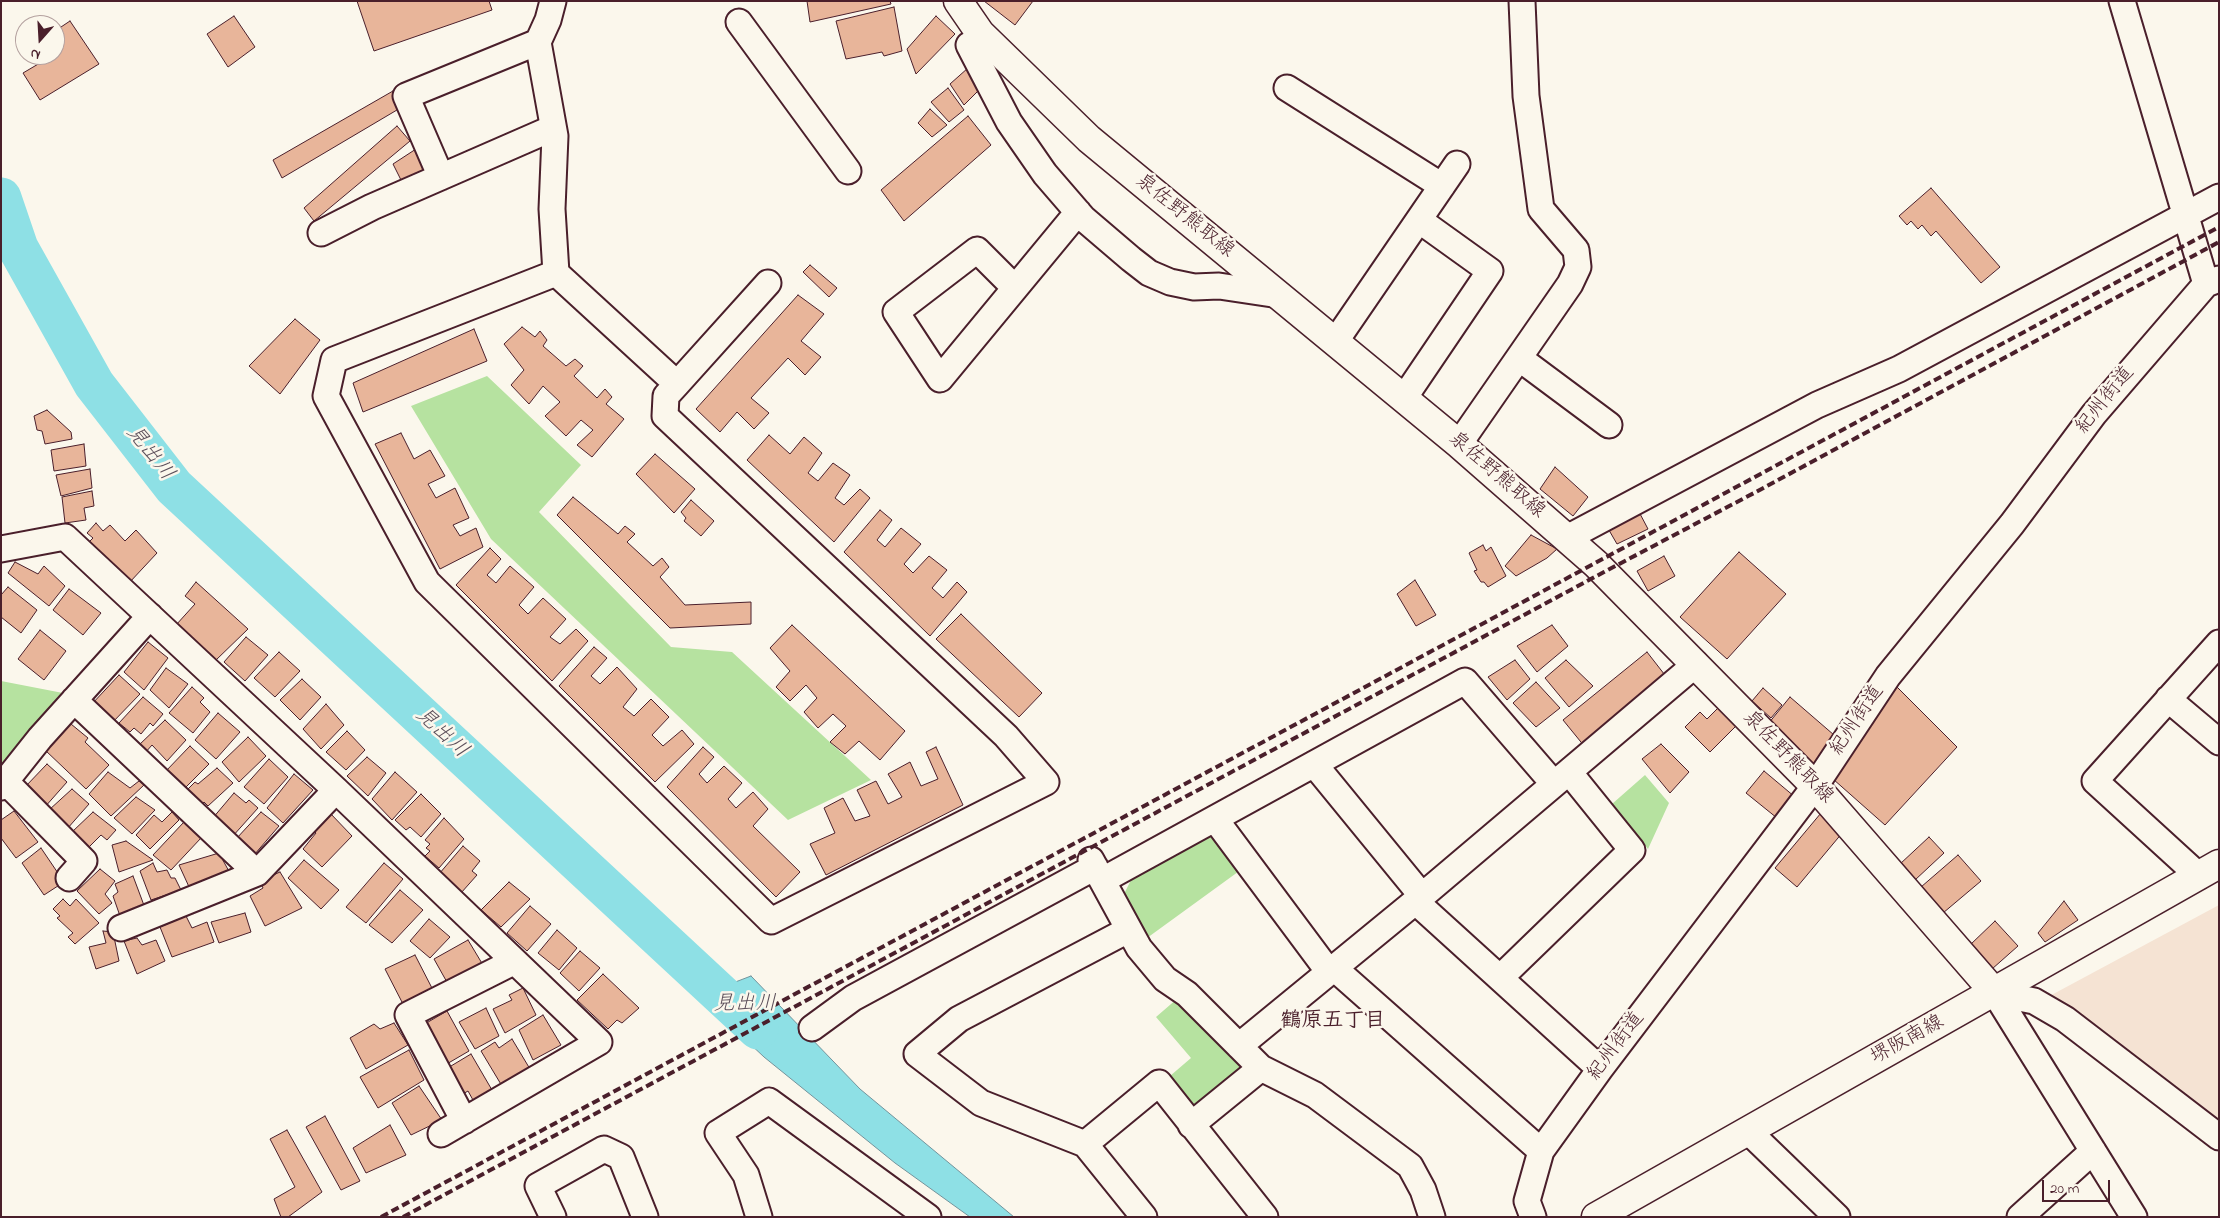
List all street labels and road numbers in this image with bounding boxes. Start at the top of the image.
street label: 泉佐野熊取線 [1130,170,1238,264]
street label: 紀州街道 [2072,362,2140,440]
street label: 泉佐野熊取線 [1443,428,1549,524]
street label: 紀州街道 [1826,681,1890,761]
street label: 泉佐野熊取線 [1737,707,1837,809]
street label: 紀州街道 [1583,1008,1651,1086]
street label: 堺阪南線 [1867,1011,1949,1071]

